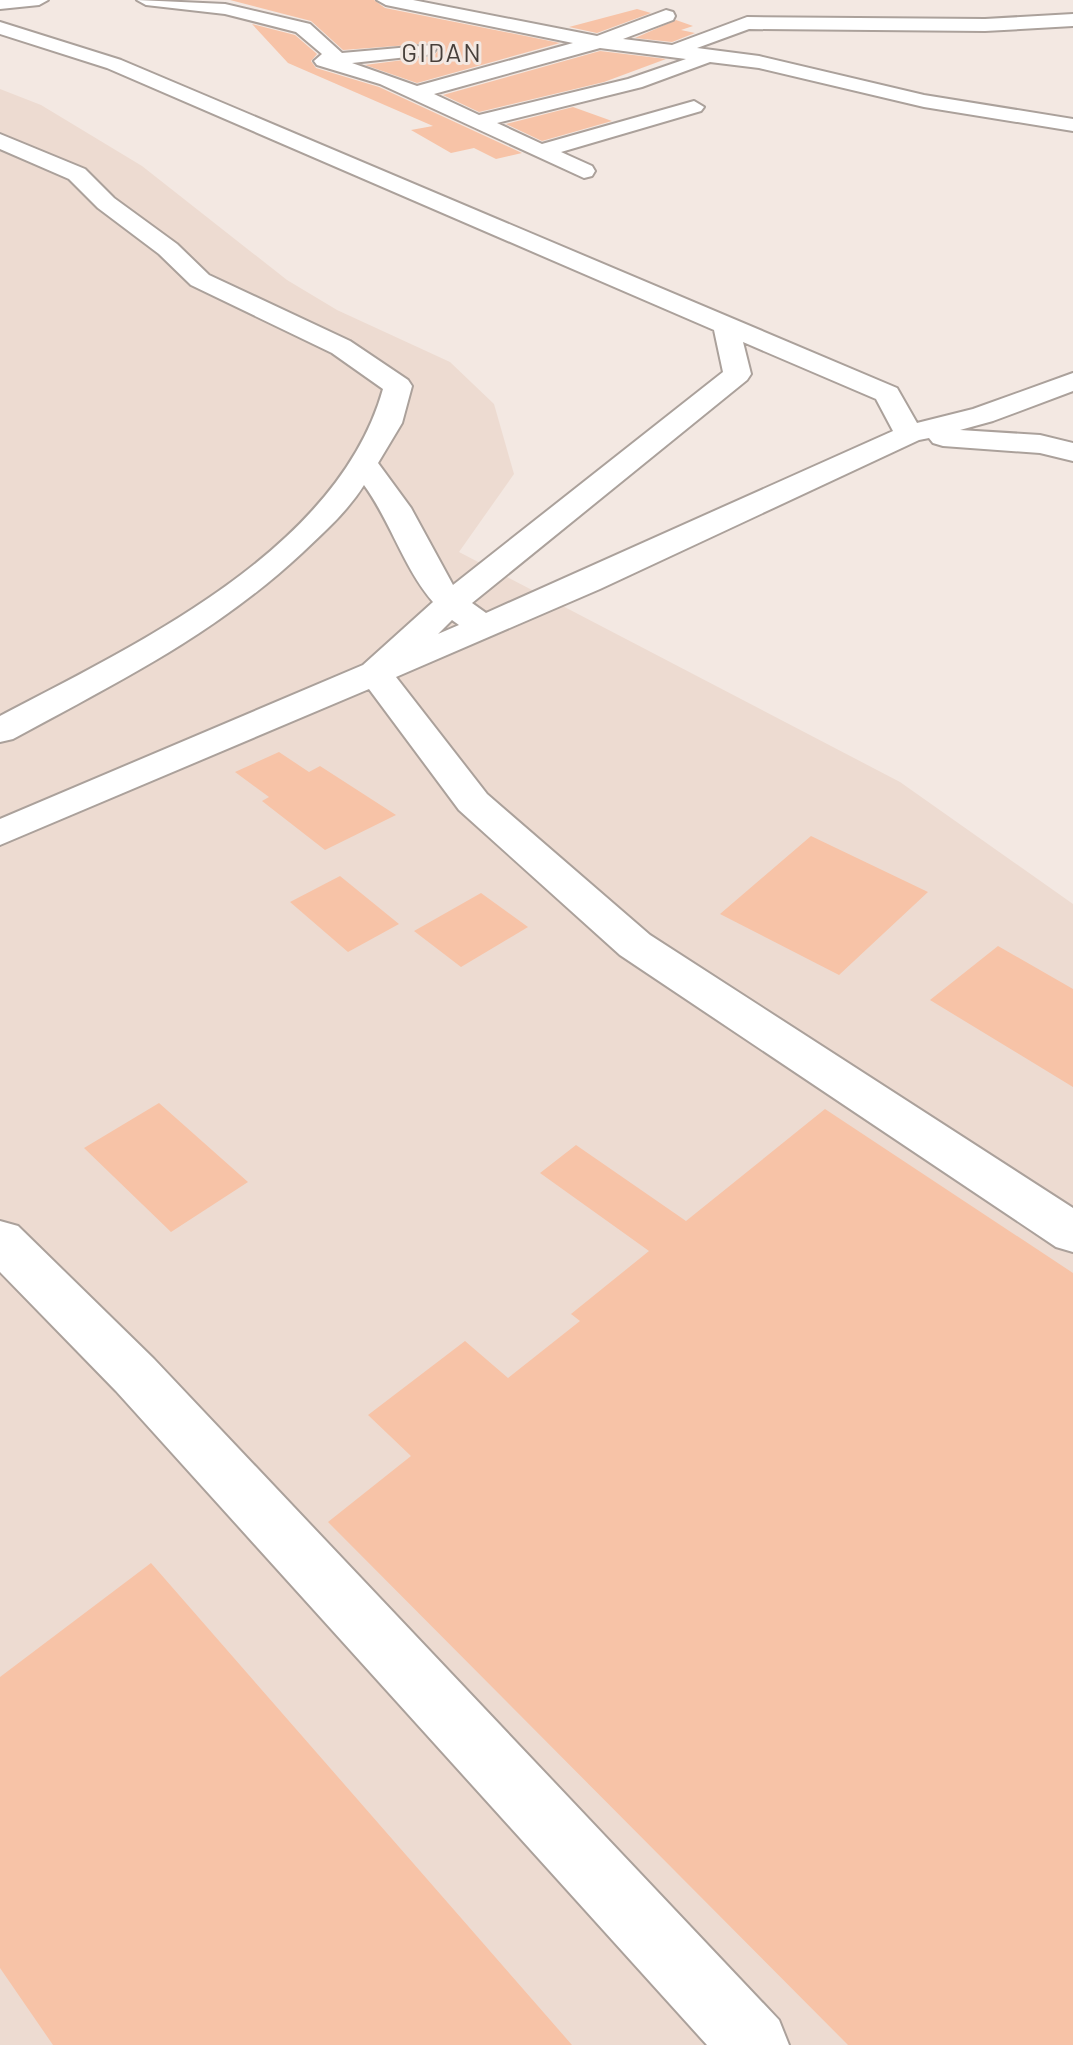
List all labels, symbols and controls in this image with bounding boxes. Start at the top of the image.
district label: GIDAN [401,36,483,67]

